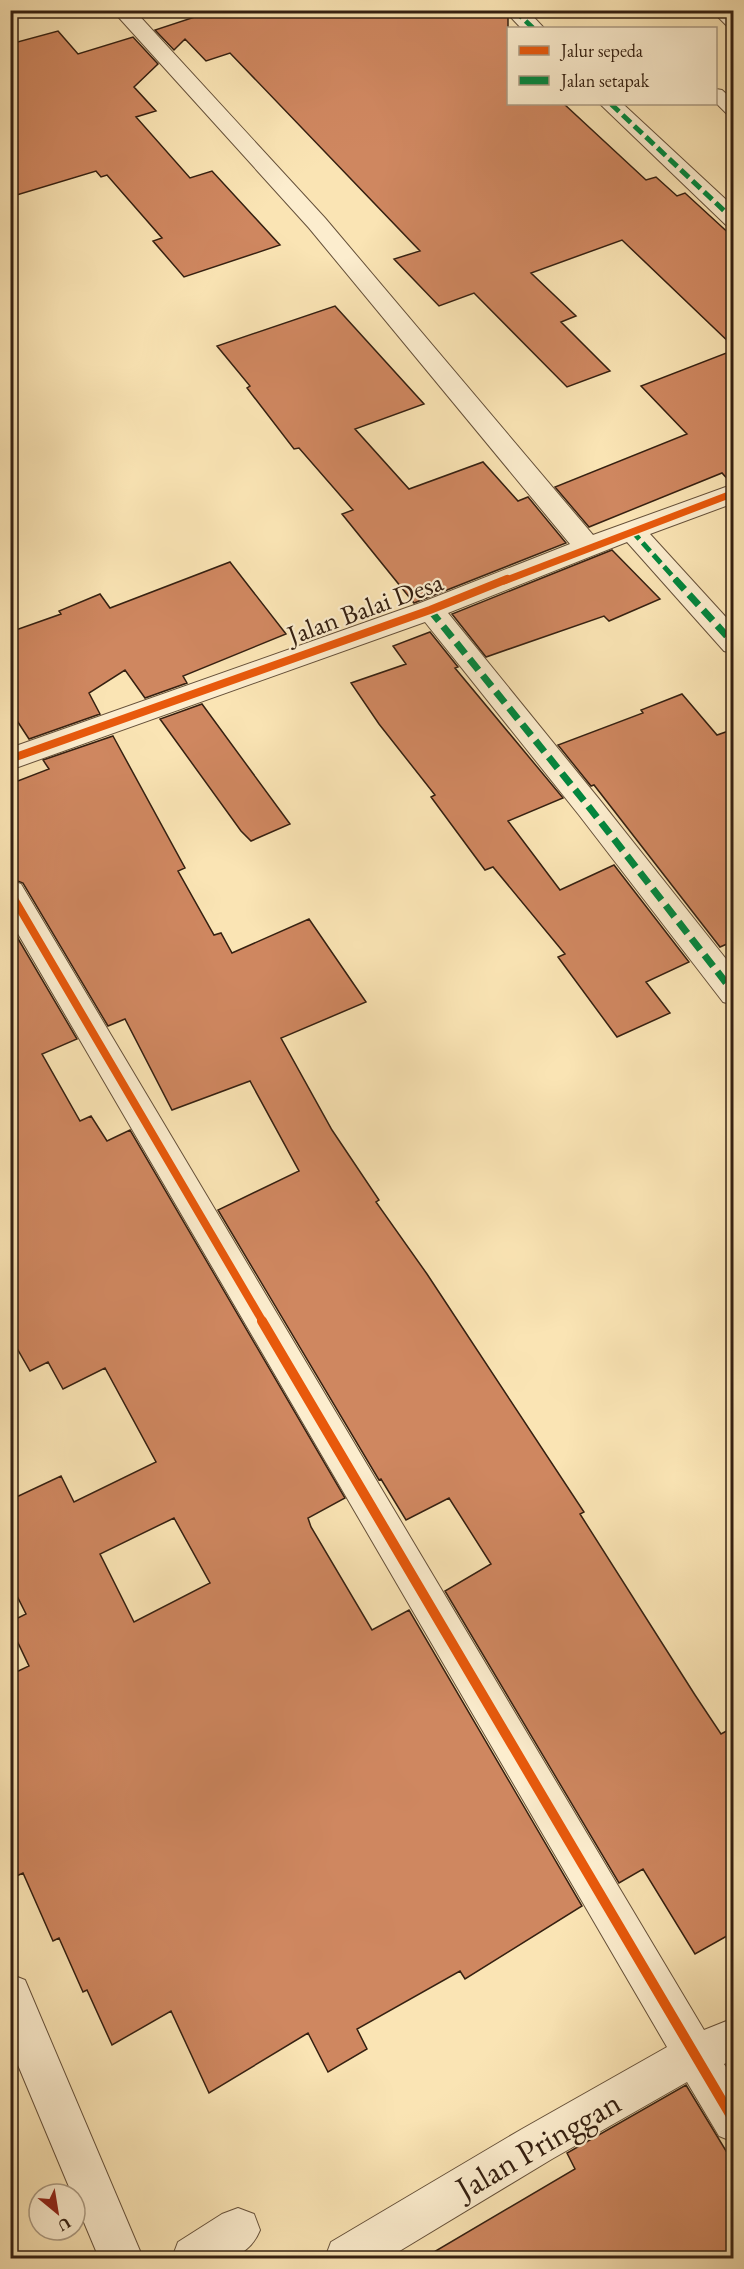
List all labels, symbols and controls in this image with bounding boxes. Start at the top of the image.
legend [507,27,717,105]
text: Jalur sepeda [559,39,644,62]
text: Jalan setapak [559,69,650,92]
street label: Jalan Balai Desa [280,564,448,653]
street label: Jalan Pringgan [445,2080,628,2211]
north arrow [27,2182,87,2242]
text: U [54,2212,75,2237]

